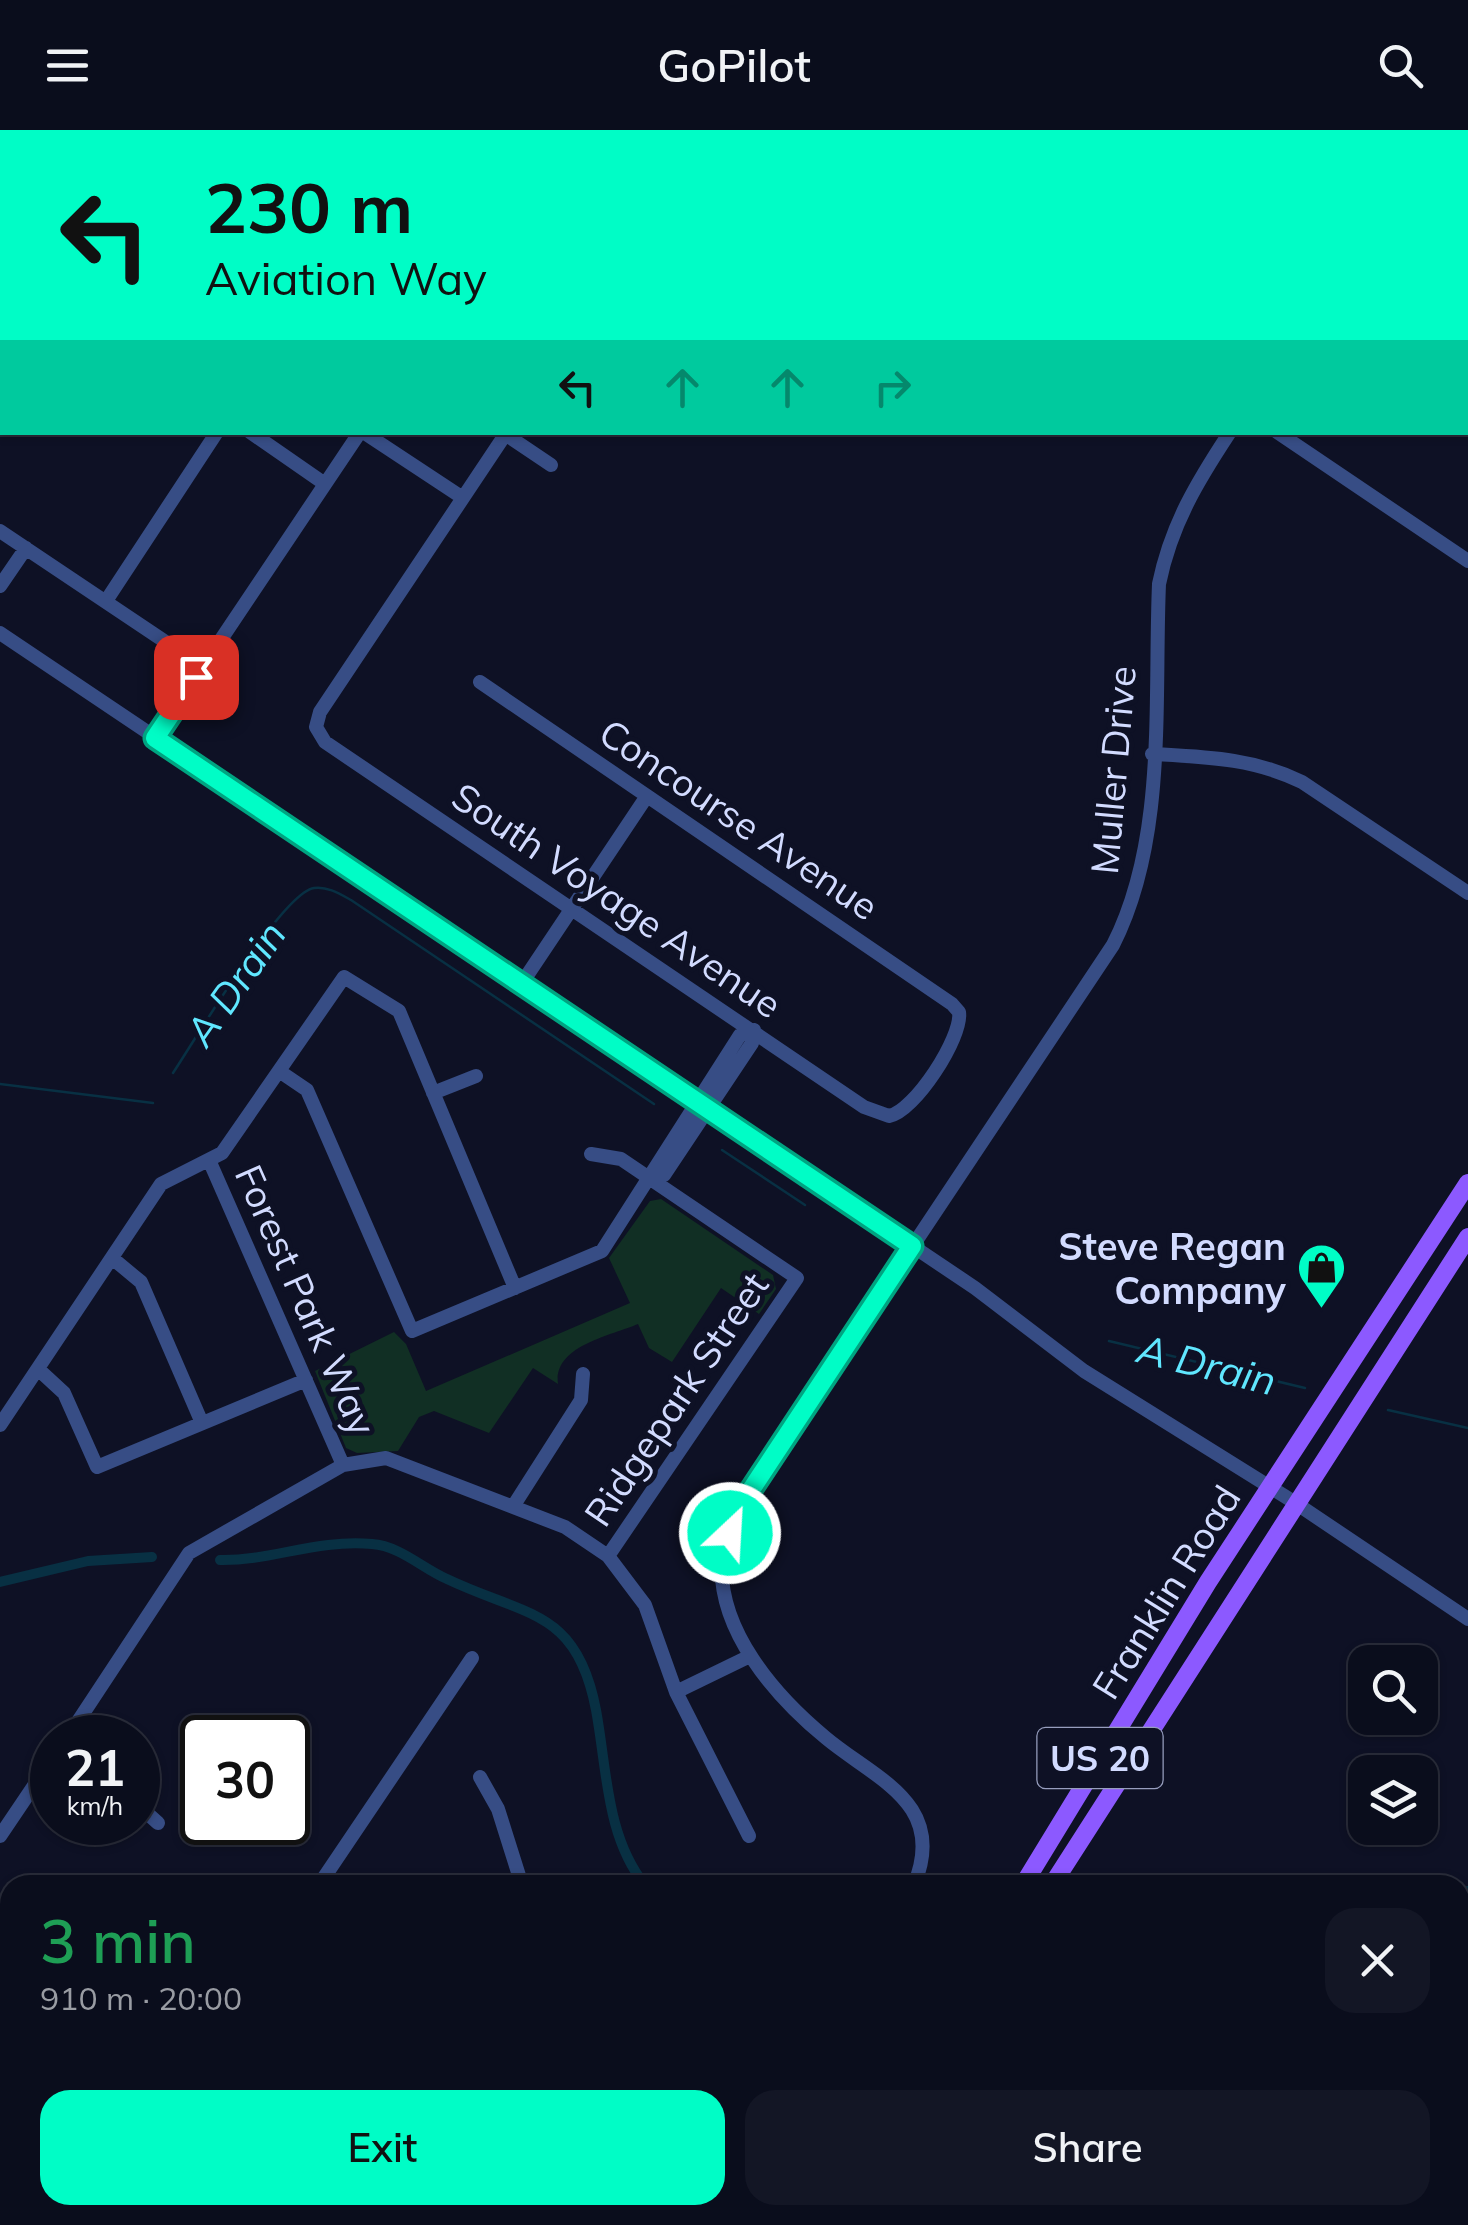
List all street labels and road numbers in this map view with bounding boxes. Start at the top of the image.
street label: Muller Drive [1080,664,1146,876]
street label: Concourse Avenue [590,708,888,930]
street label: South Voyage Avenue [443,772,791,1028]
street label: Forest Park Way [225,1157,387,1443]
street label: Ridgepark Street [573,1263,779,1535]
street label: Franklin Road [1081,1476,1251,1708]
road number: US 20 [1038,1728,1162,1788]

